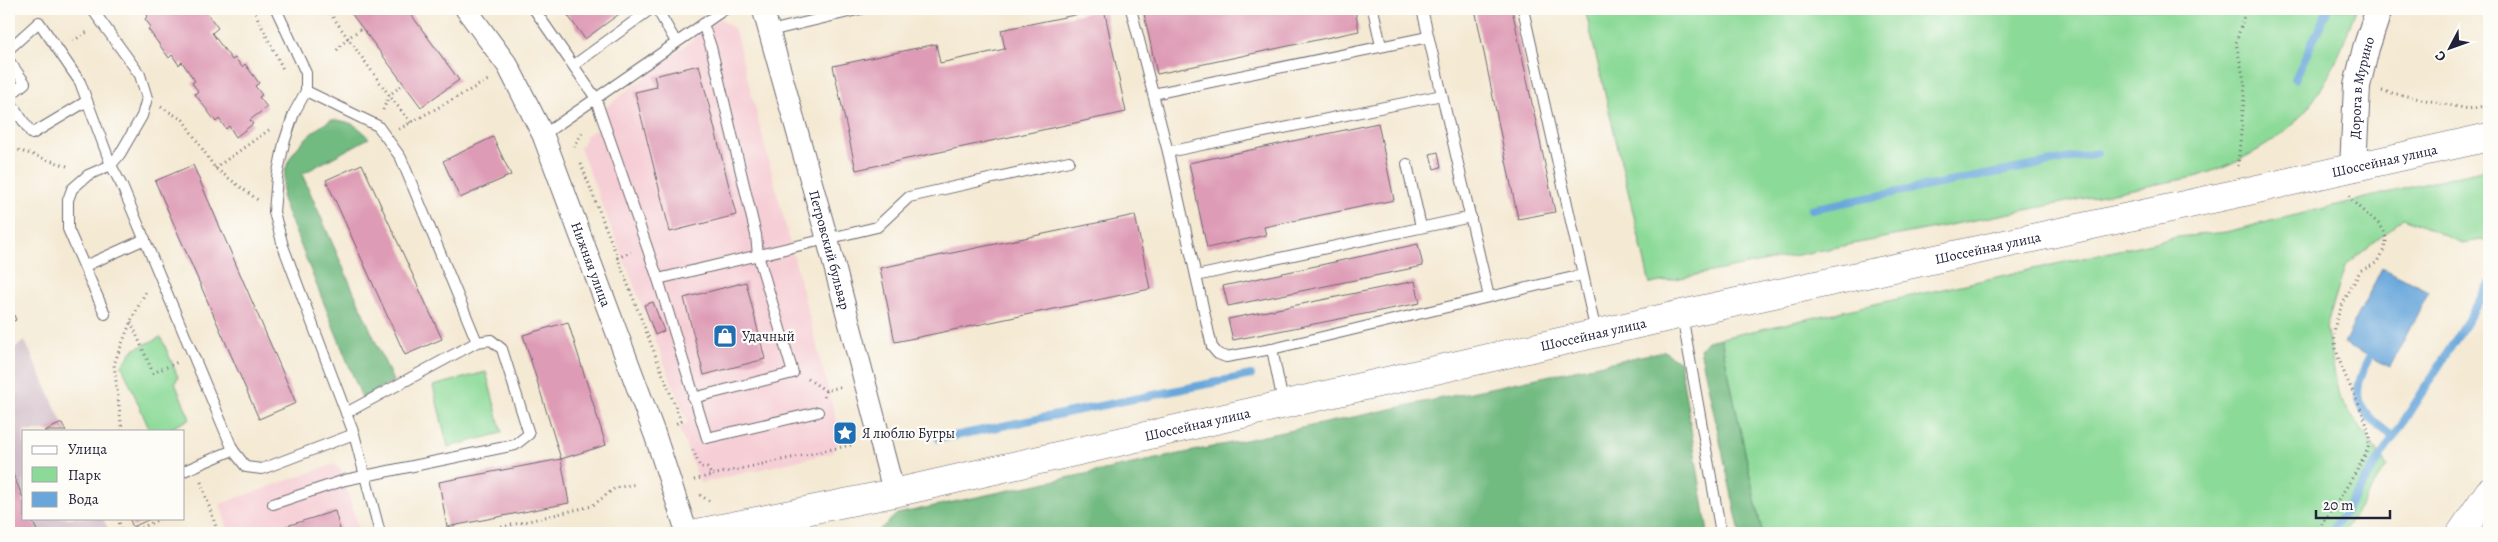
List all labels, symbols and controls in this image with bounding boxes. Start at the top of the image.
north arrow [2426,22,2476,72]
street label: Дорога в Мурино [2345,34,2379,139]
text: С [2430,46,2451,66]
street label: Шоссейная улица [2330,139,2440,182]
street label: Петровский бульвар [805,188,855,312]
street label: Нижняя улица [567,219,616,310]
street label: Шоссейная улица [1933,227,2043,268]
street label: Шоссейная улица [1538,313,1648,355]
shop icon: Удачный [712,323,738,349]
place label: Удачный [742,327,795,346]
street label: Шоссейная улица [1142,403,1253,445]
place icon: Я люблю Бугры [832,420,858,446]
place label: Я люблю Бугры [862,424,955,443]
legend [22,430,185,520]
text: Улица [68,439,107,459]
text: Парк [68,465,101,485]
scale bar [2316,487,2389,519]
text: Вода [68,489,99,509]
text: 20 m [2323,495,2354,515]

